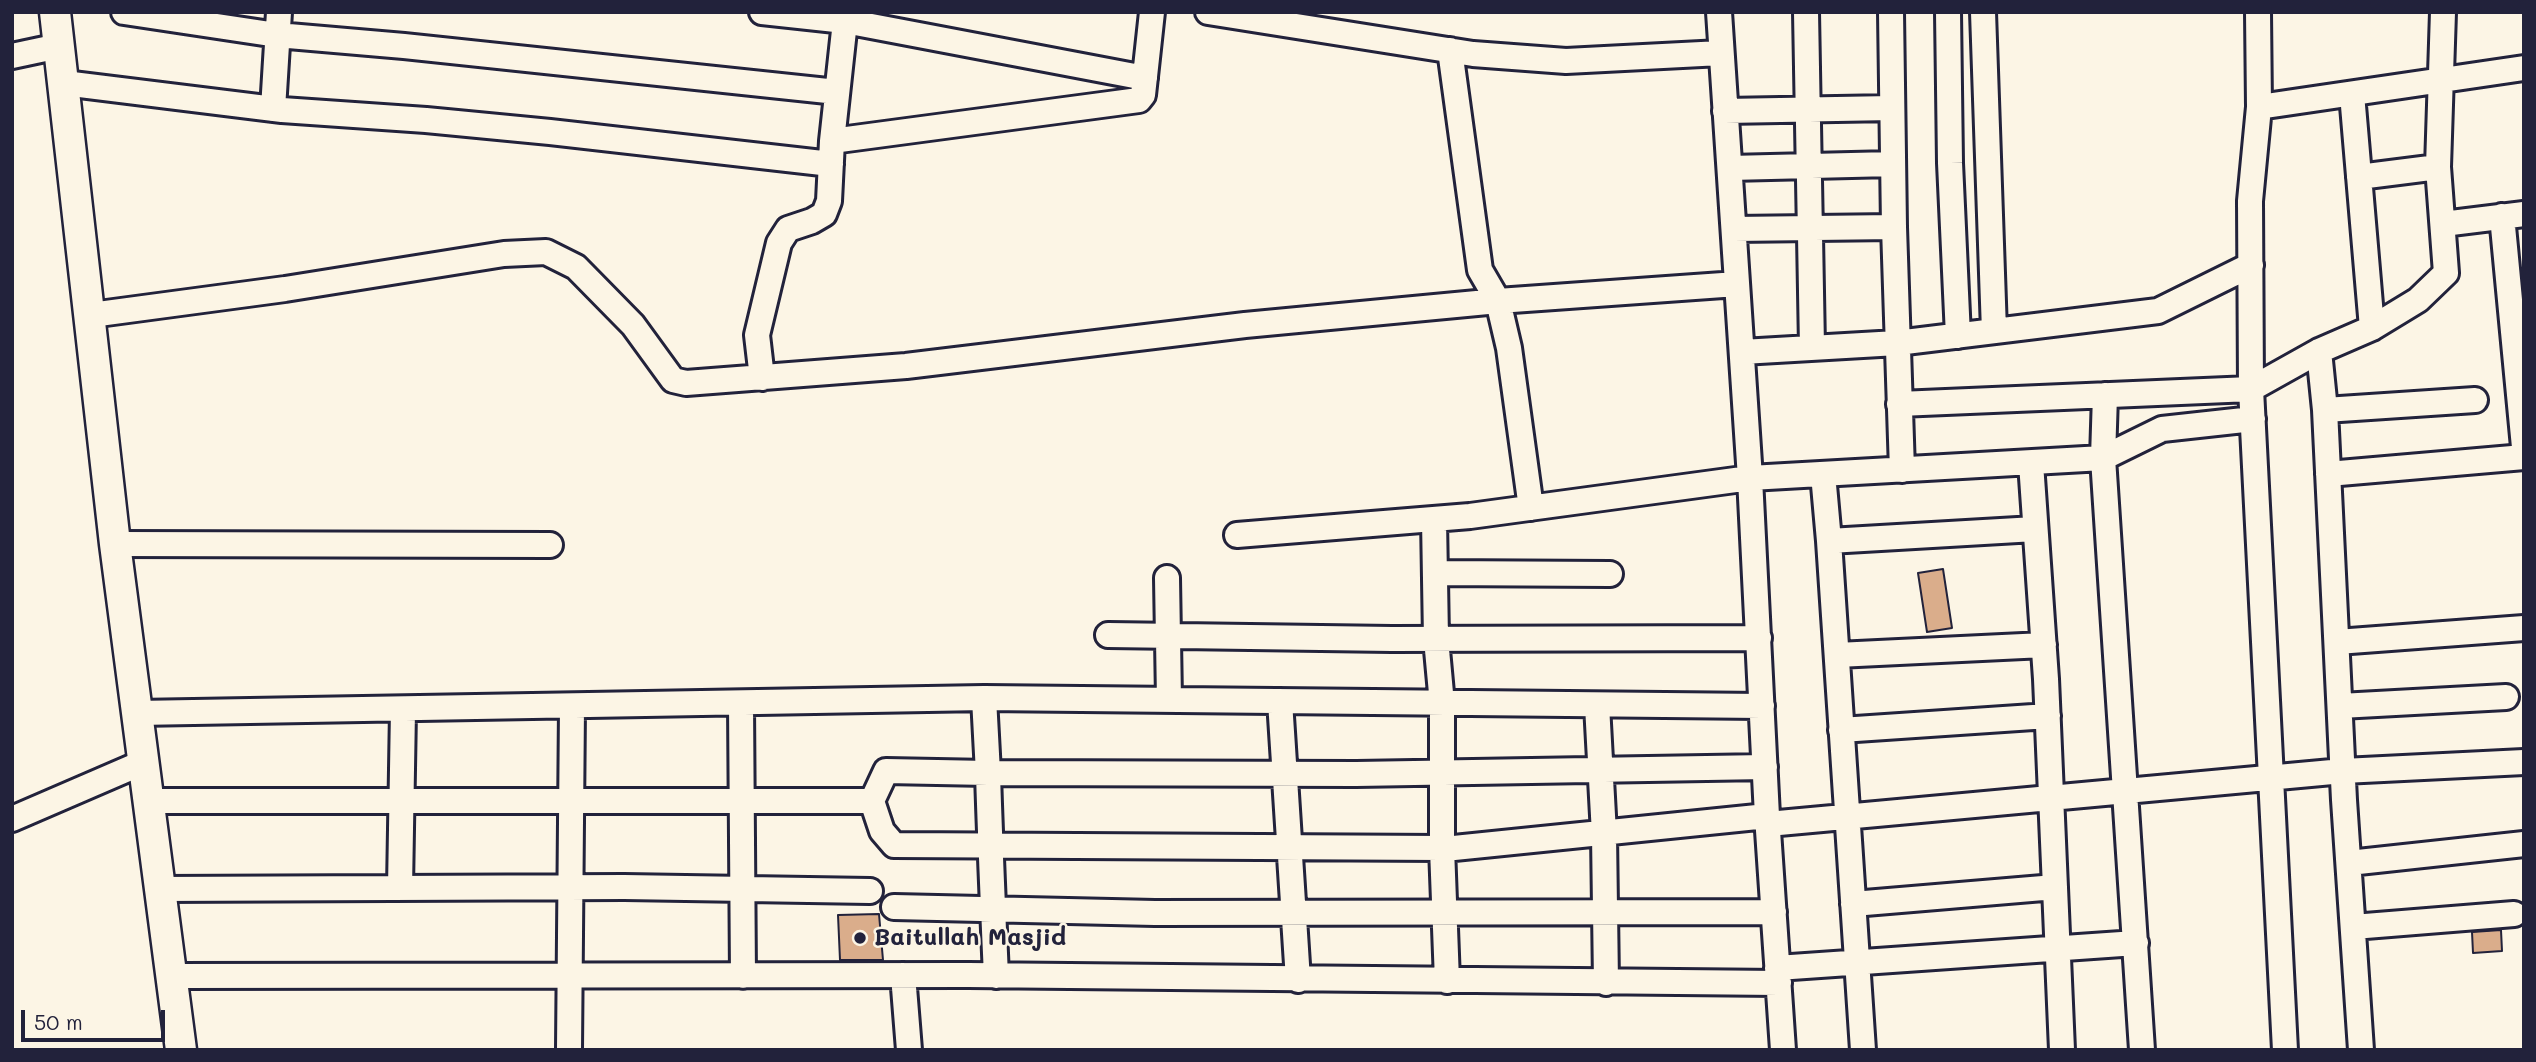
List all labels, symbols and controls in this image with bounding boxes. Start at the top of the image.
place label: Baitullah Masjid [874,924,1066,952]
marker: Baitullah Masjid [852,930,868,946]
scale bar [24,996,168,1040]
text: 50 m [34,1008,83,1035]

